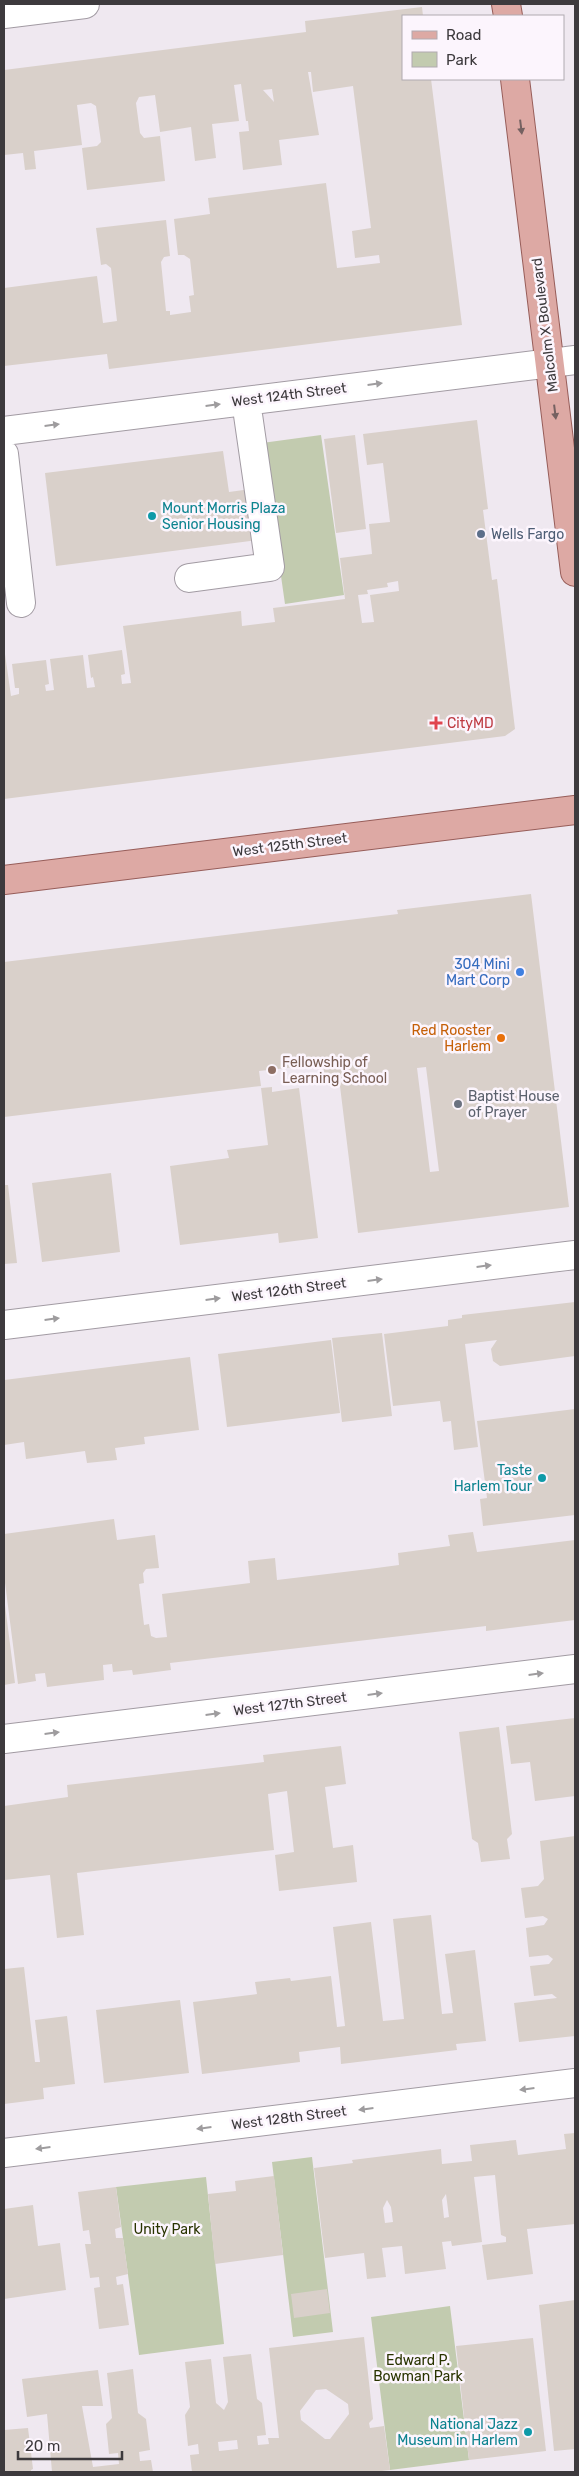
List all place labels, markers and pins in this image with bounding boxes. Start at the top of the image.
place label: Mount Morris Plaza Senior Housing [162,500,286,533]
marker: Mount Morris Plaza Senior Housing [146,510,158,522]
place label: Wells Fargo [491,526,564,543]
marker: Wells Fargo [475,528,487,540]
place label: CityMD [447,715,494,732]
marker: CityMD [429,716,443,730]
place label: 304 Mini Mart Corp [446,956,510,989]
marker: 304 Mini Mart Corp [514,966,526,978]
place label: Red Rooster Harlem [411,1022,492,1055]
marker: Red Rooster Harlem [495,1032,507,1044]
place label: Fellowship of Learning School [282,1054,387,1087]
marker: Fellowship of Learning School [266,1064,278,1076]
place label: Baptist House of Prayer [468,1088,560,1121]
marker: Baptist House of Prayer [452,1098,464,1110]
place label: Taste Harlem Tour [454,1462,533,1495]
marker: Taste Harlem Tour [536,1472,548,1484]
place label: National Jazz Museum in Harlem [397,2416,518,2449]
marker: National Jazz Museum in Harlem [522,2426,534,2438]

